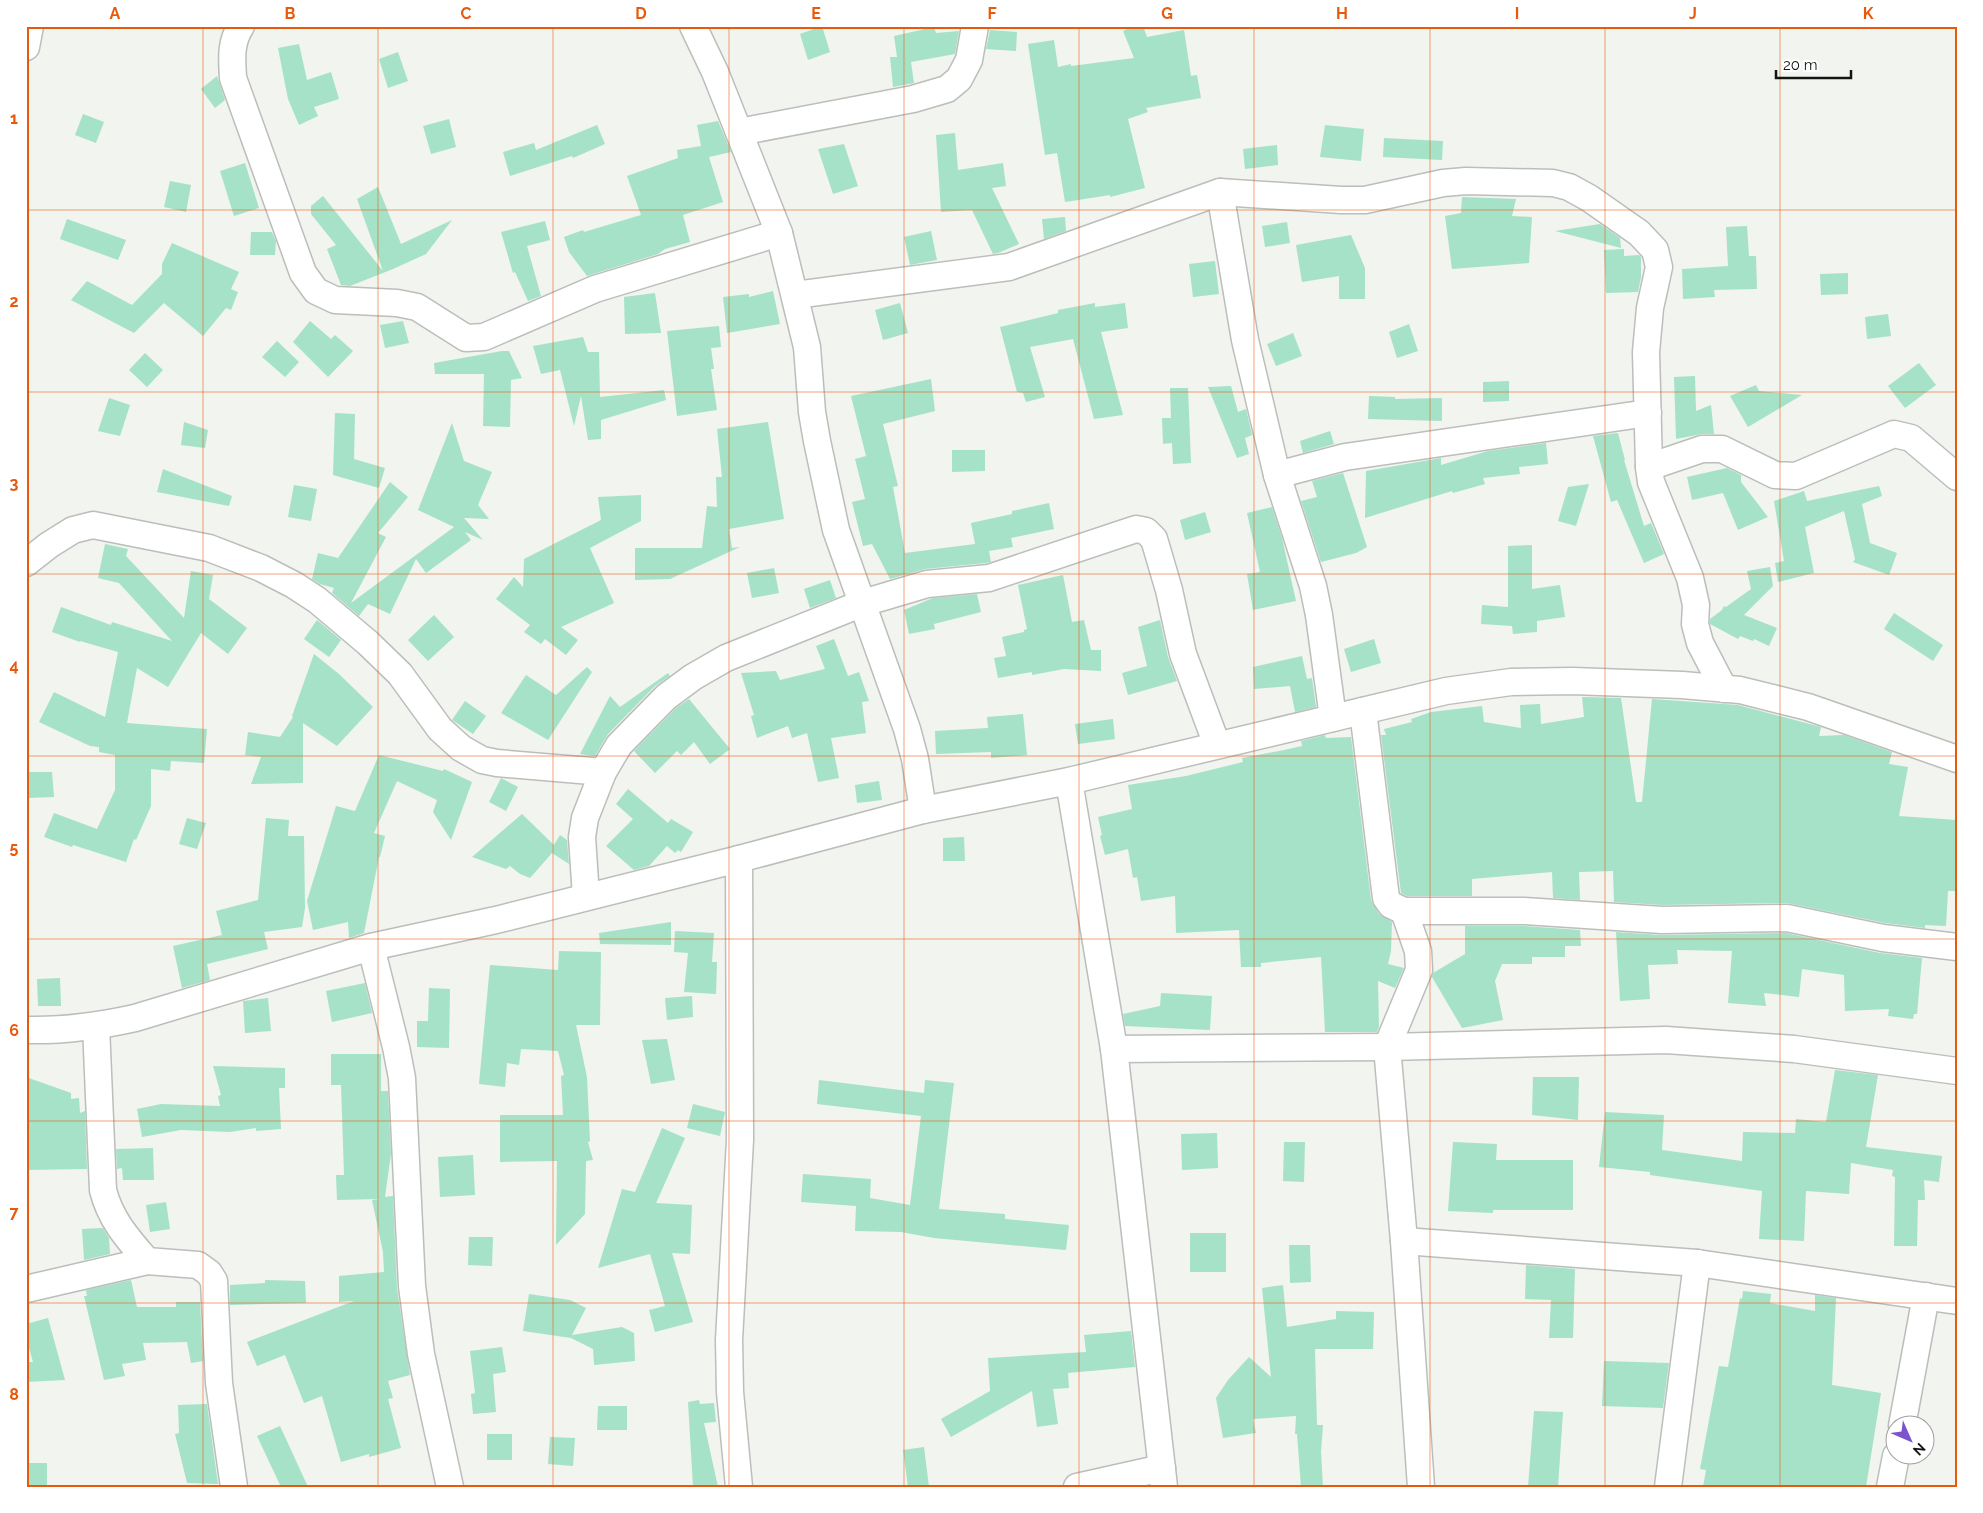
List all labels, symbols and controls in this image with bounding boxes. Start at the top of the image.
text: A [110,4,121,23]
text: B [285,4,296,23]
text: C [461,4,472,23]
text: D [635,4,647,23]
text: E [811,4,821,23]
text: F [987,4,997,23]
text: G [1161,4,1173,23]
text: H [1336,4,1348,23]
text: I [1515,4,1519,23]
text: J [1689,4,1697,23]
text: K [1863,4,1874,23]
scale bar [1776,48,1850,80]
text: 20 m [1783,56,1818,74]
text: 1 [10,109,18,128]
text: 2 [9,292,19,311]
text: 3 [10,474,19,493]
text: 4 [9,656,19,675]
text: 5 [10,838,19,857]
text: 6 [9,1021,19,1040]
text: 7 [10,1203,19,1222]
text: 8 [9,1385,19,1404]
north arrow [1886,1416,1936,1466]
text: N [1910,1440,1929,1459]

